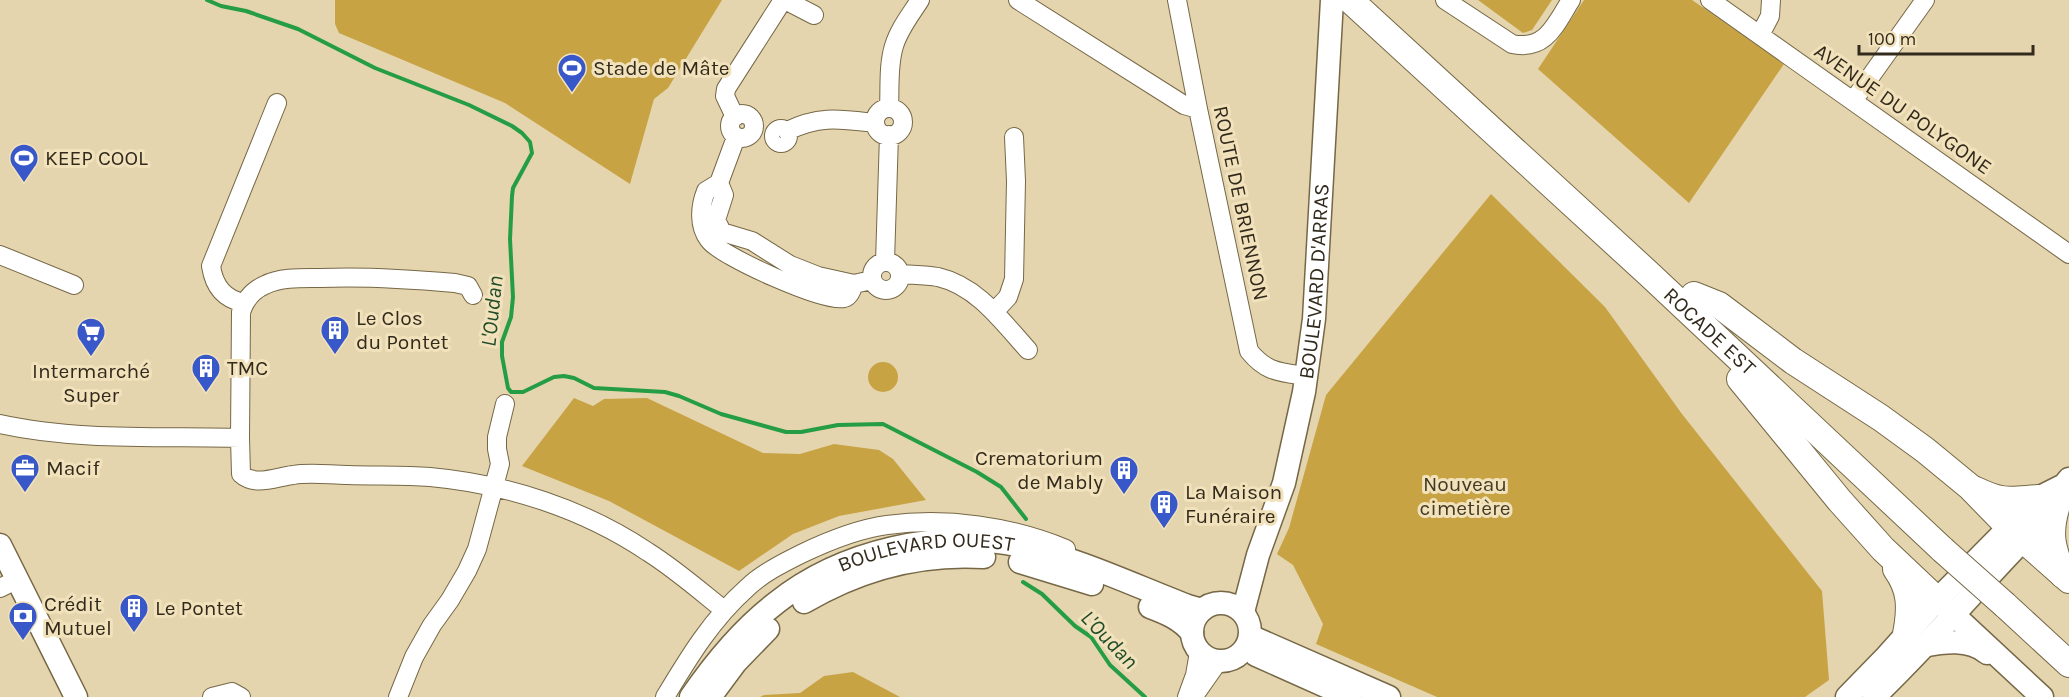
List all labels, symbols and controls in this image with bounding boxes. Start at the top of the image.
scale bar [1859,18,2033,56]
text: 100 m [1868,28,1916,50]
street label: AVENUE DU POLYGONE [1810,39,1996,179]
sports icon: Stade de Mâte [556,52,588,94]
place label: Stade de Mâte [593,56,730,80]
street label: ROUTE DE BRIENNON [1209,104,1273,302]
sports icon: KEEP COOL [8,142,40,184]
place label: KEEP COOL [45,146,148,170]
street label: BOULEVARD D'ARRAS [1294,183,1334,381]
water label: L'Oudan [475,274,509,348]
street label: ROCADE EST [1659,282,1761,380]
place label: Le Clos du Pontet [356,306,449,354]
building icon: Le Clos du Pontet [319,314,351,356]
supermarket icon: Intermarché Super [75,316,107,358]
building icon: TMC [190,352,222,394]
place label: TMC [227,356,268,380]
place label: Intermarché Super [32,359,150,407]
place label: Crematorium de Mably [975,446,1103,494]
office icon: Macif [9,452,41,494]
building icon: Crematorium de Mably [1108,454,1140,496]
place label: Macif [46,456,100,480]
park label: Nouveau cimetière [1420,472,1510,520]
place label: La Maison Funéraire [1185,480,1282,528]
building icon: La Maison Funéraire [1148,488,1180,530]
street label: BOULEVARD OUEST [834,528,1017,577]
place label: Crédit Mutuel [44,592,112,640]
building icon: Le Pontet [118,592,150,634]
place label: Le Pontet [155,596,243,620]
bank icon: Crédit Mutuel [7,600,39,642]
water label: L'Oudan [1075,605,1143,674]

